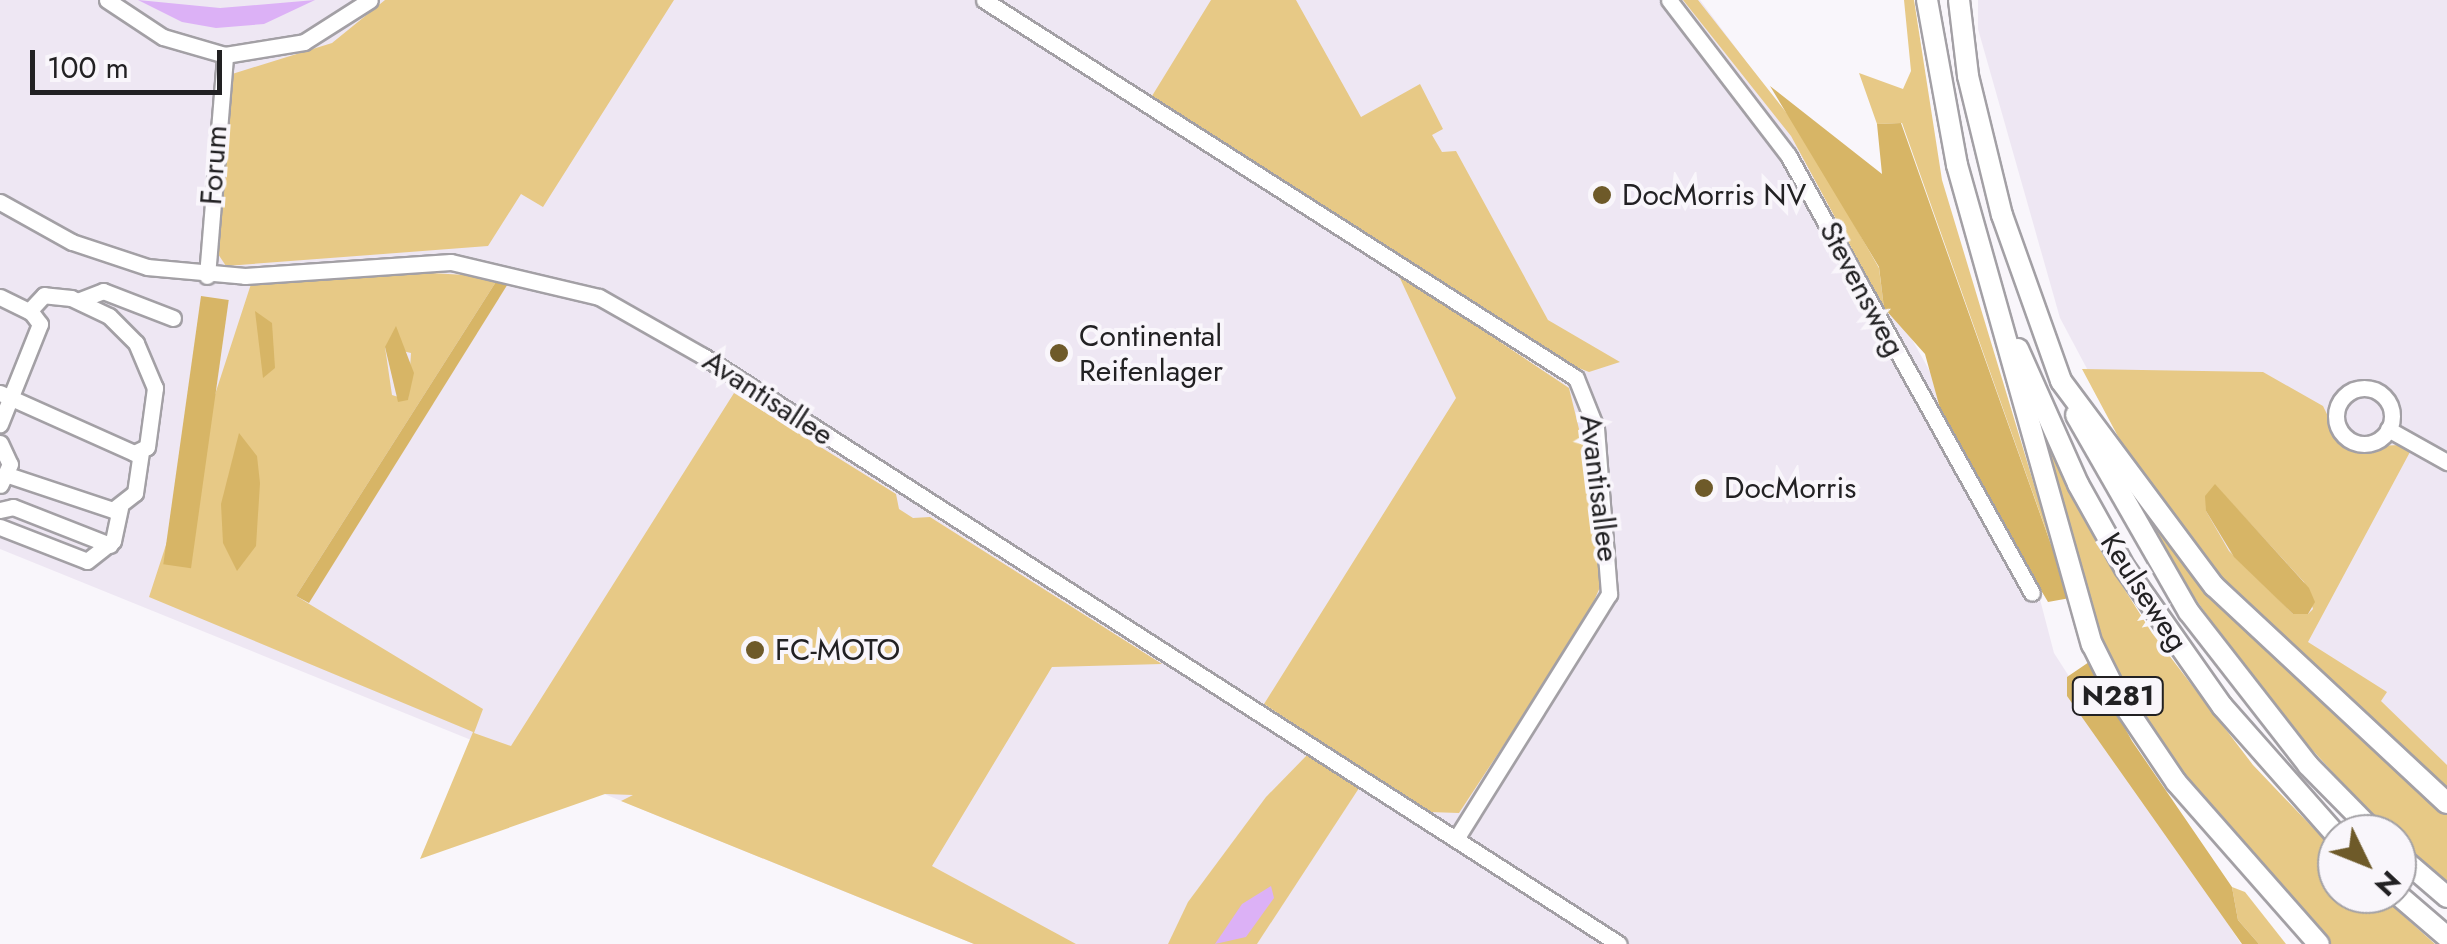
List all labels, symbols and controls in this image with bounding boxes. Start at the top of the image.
scale bar [35,30,228,92]
text: 100 m [47,46,129,89]
street label: Forum [193,124,235,206]
place label: DocMorris NV [1622,177,1806,213]
marker: DocMorris NV [1591,184,1613,206]
street label: Stevensweg [1812,216,1912,362]
place label: Continental Reifenlager [1079,318,1223,388]
marker: Continental Reifenlager [1048,342,1070,364]
street label: Avantisallee [696,343,840,453]
street label: Avantisallee [1572,412,1626,564]
place label: DocMorris [1724,470,1856,506]
marker: DocMorris [1693,477,1715,499]
street label: Keulseweg [2092,526,2196,658]
place label: FC-MOTO [775,632,900,668]
marker: FC-MOTO [744,639,766,661]
road number: N281 [2070,673,2166,719]
north arrow [2317,814,2417,914]
text: N [2365,861,2410,906]

